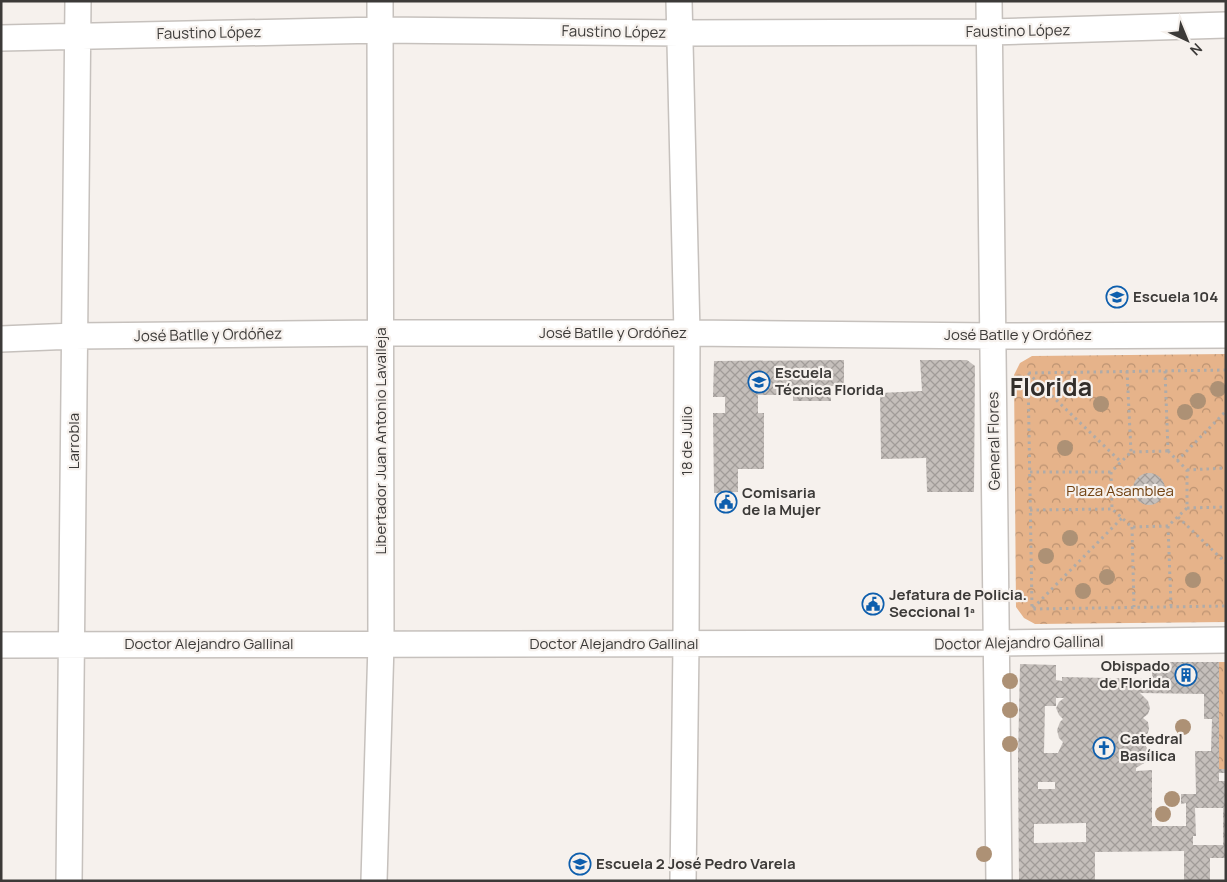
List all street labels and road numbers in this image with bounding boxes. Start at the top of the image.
street label: Faustino López [965,19,1071,42]
street label: Faustino López [561,20,667,43]
street label: Faustino López [156,21,262,44]
street label: José Batlle y Ordóñez [539,322,687,343]
street label: José Batlle y Ordóñez [134,323,282,346]
street label: José Batlle y Ordóñez [944,324,1092,345]
street label: Libertador Juan Antonio Lavalleja [370,327,391,555]
street label: General Flores [982,391,1005,490]
street label: 18 de Julio [676,406,697,476]
street label: Larrobla [63,413,84,469]
street label: Doctor Alejandro Gallinal [934,631,1104,654]
street label: Doctor Alejandro Gallinal [124,633,294,654]
street label: Doctor Alejandro Gallinal [529,633,699,654]

